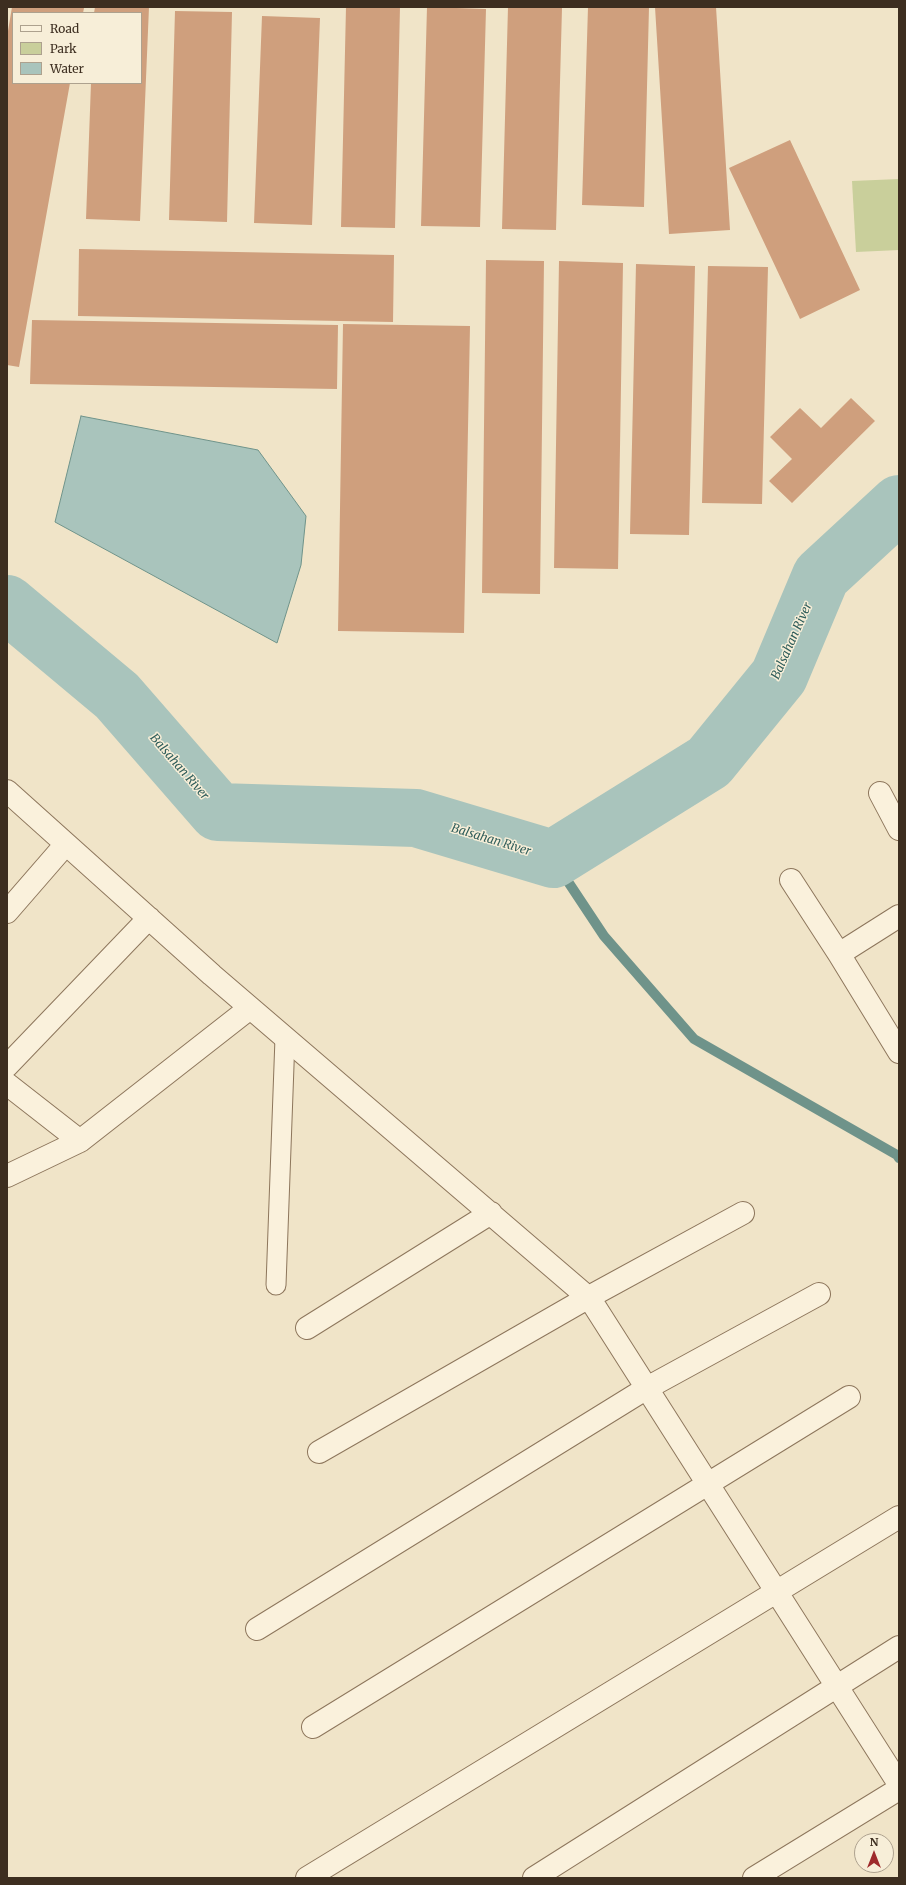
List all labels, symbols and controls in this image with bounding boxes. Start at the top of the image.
legend [12,12,142,84]
text: Road [50,21,79,36]
text: Park [50,41,77,56]
text: Water [50,61,84,76]
water label: Balsahan River [769,600,815,682]
water label: Balsahan River [147,731,211,803]
water label: Balsahan River [449,821,533,859]
north arrow [854,1833,894,1873]
text: N [870,1835,878,1849]

